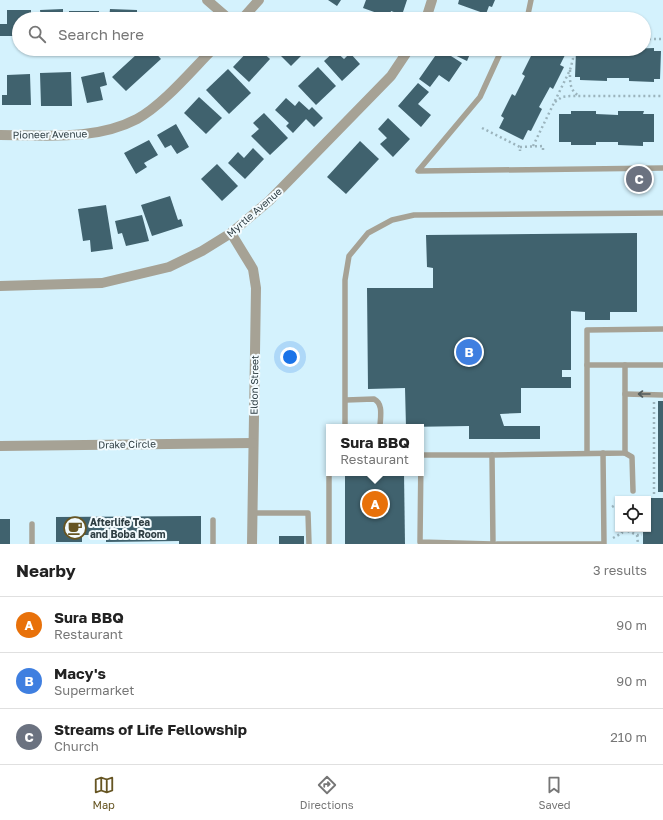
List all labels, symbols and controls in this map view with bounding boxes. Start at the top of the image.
search box [12,12,651,56]
icon: search [26,23,48,45]
text: Search here [58,25,144,43]
street label: Pioneer Avenue [13,127,88,141]
pin: C [626,164,652,194]
street label: Myrtle Avenue [224,185,284,239]
pin: B [456,337,482,367]
your location [280,347,300,367]
street label: Eldon Street [247,355,261,415]
one-way arrow [638,390,651,398]
popup [326,424,424,476]
text: Sura BBQ [340,433,410,451]
street label: Drake Circle [98,437,156,451]
text: Restaurant [340,451,409,467]
pin: A [362,489,388,519]
map controls [615,496,651,532]
button: locate [615,496,651,532]
cafe icon: Afterlife Tea and Boba Room [62,515,88,541]
place label: Afterlife Tea and Boba Room [90,516,166,540]
text: Nearby [16,560,76,581]
text: 3 results [593,562,647,578]
text: Sura BBQ [54,608,124,626]
text: A [24,617,34,633]
text: 90 m [616,617,647,633]
text: Restaurant [54,626,123,642]
text: Macy's [54,664,106,682]
text: B [24,673,34,689]
text: 90 m [616,673,647,689]
text: Supermarket [54,682,135,698]
text: Streams of Life Fellowship [54,720,247,738]
text: C [24,729,34,745]
text: 210 m [610,729,647,745]
text: Church [54,738,99,754]
tab: Map [92,774,115,811]
tab: Directions [300,774,354,811]
tab: Saved [538,774,571,811]

